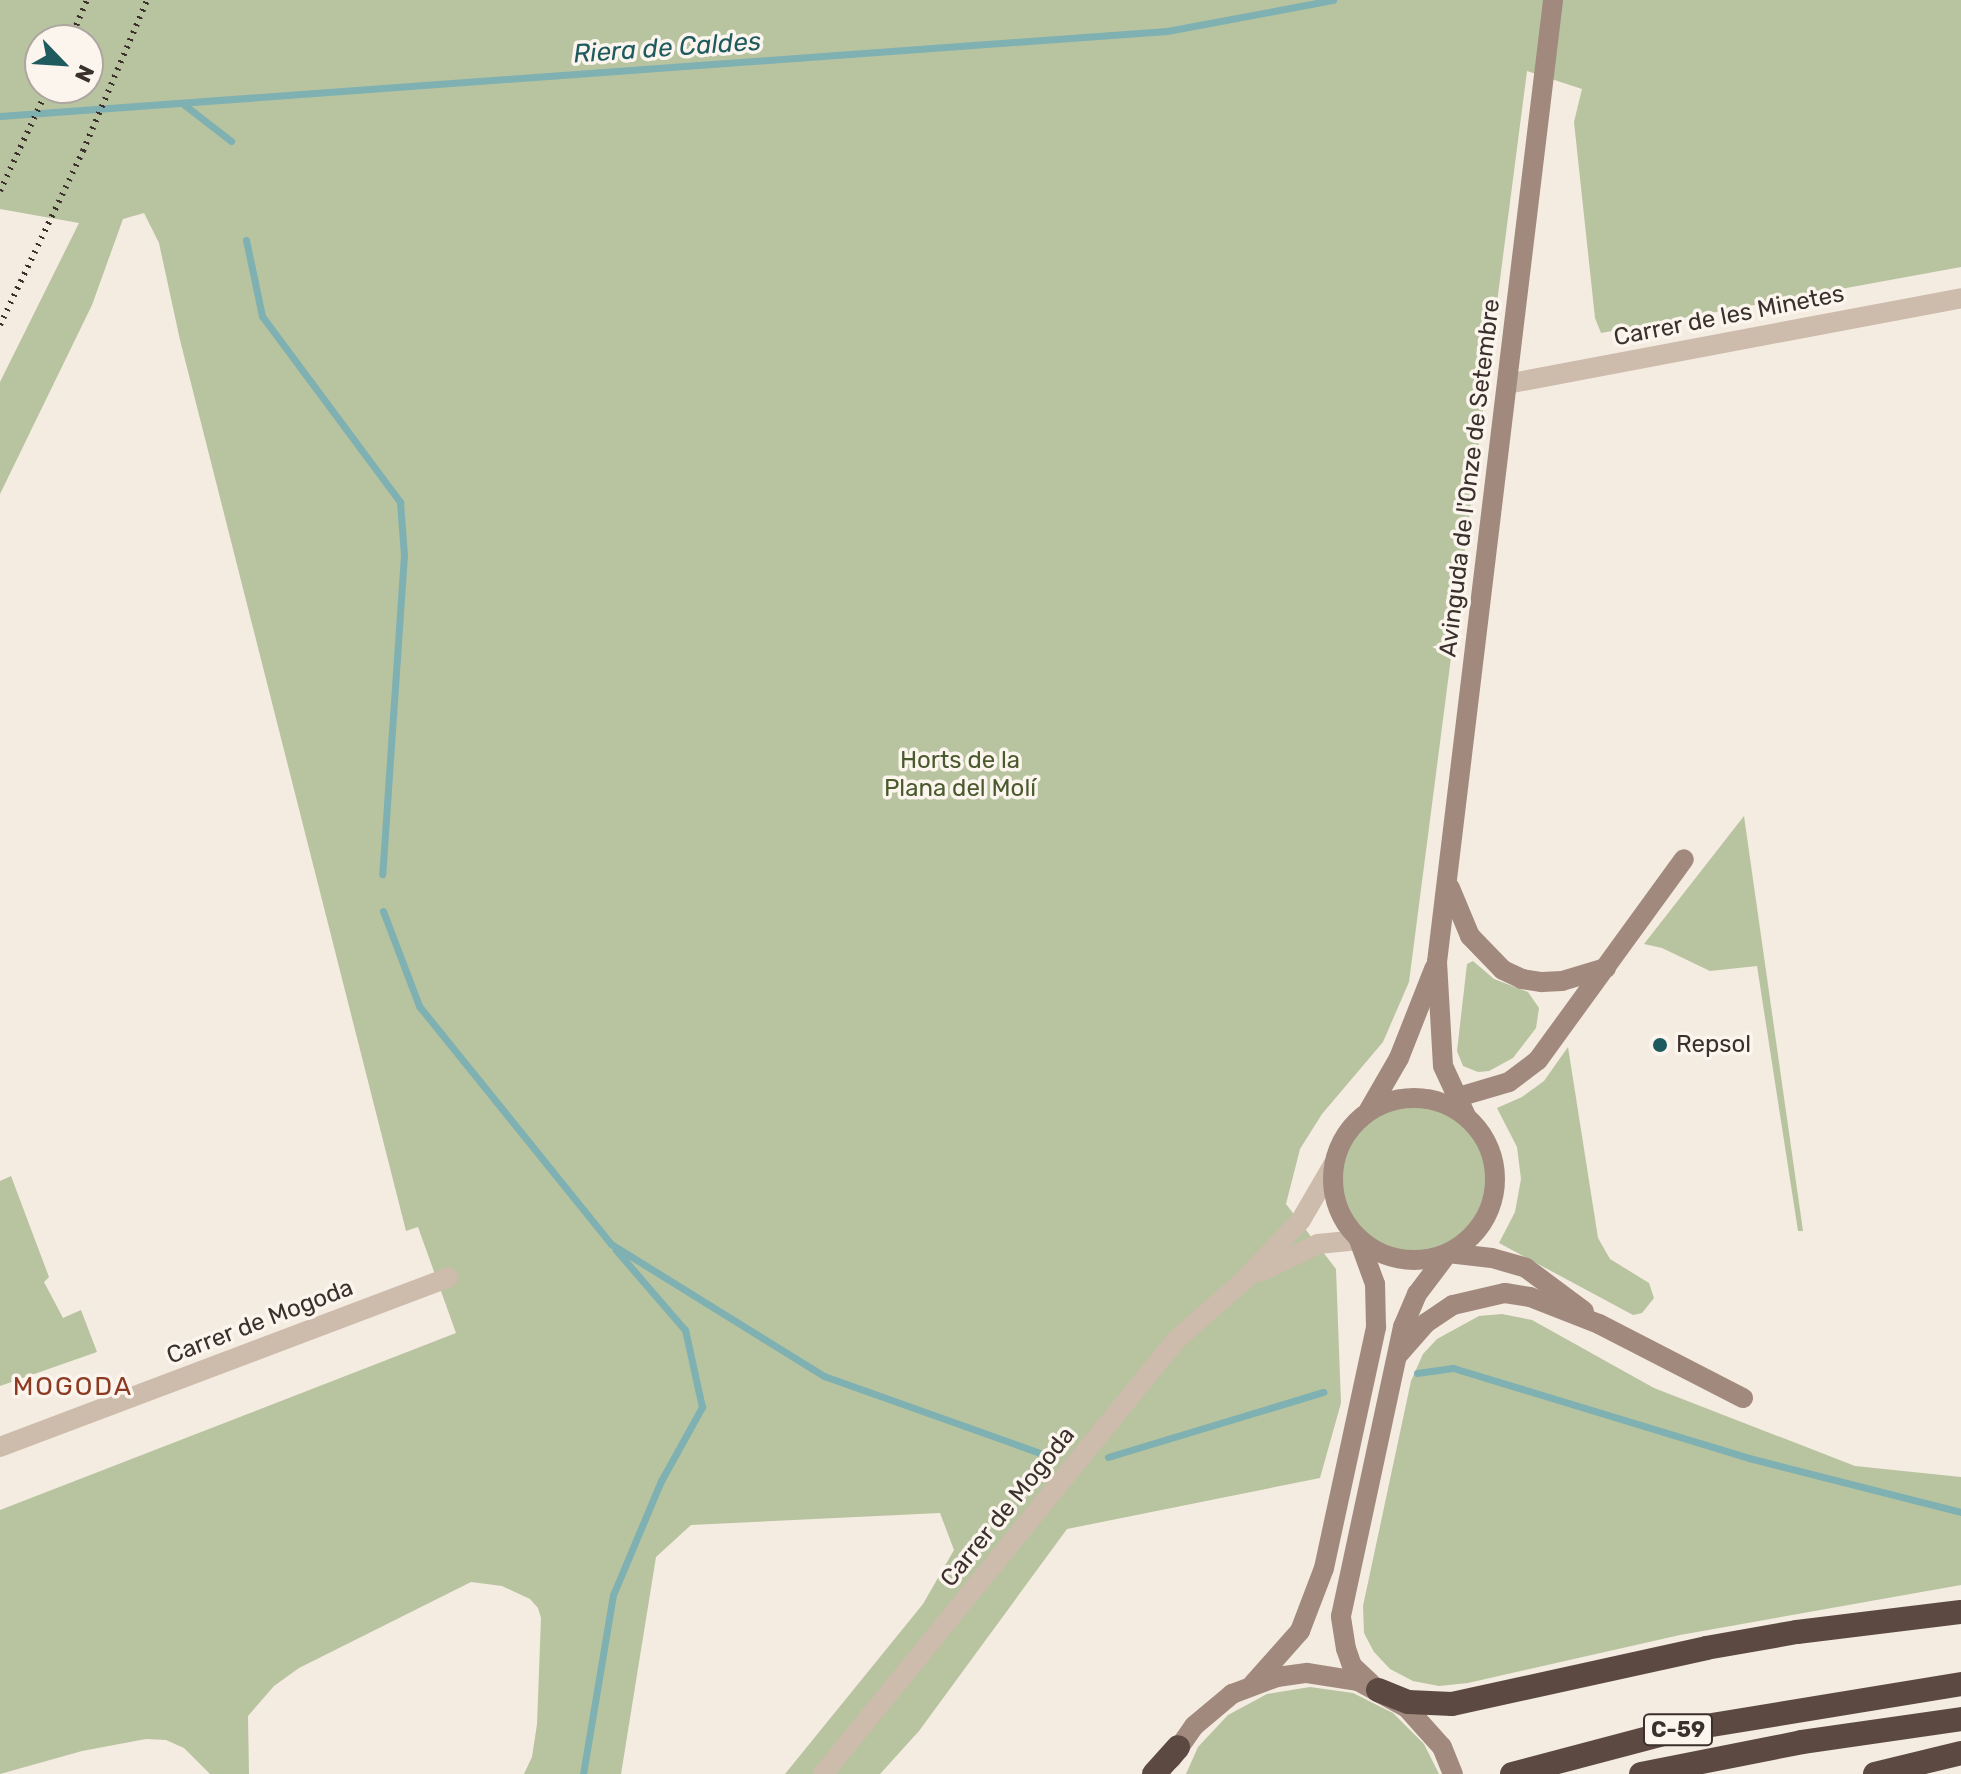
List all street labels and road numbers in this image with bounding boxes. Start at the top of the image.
street label: Carrer de les Minetes [1611,279,1847,353]
street label: Avinguda de l'Onze de Setembre [1434,297,1506,659]
street label: Carrer de Mogoda [163,1273,357,1371]
street label: Carrer de Mogoda [935,1421,1081,1593]
road number: C-59 [1642,1712,1714,1748]

